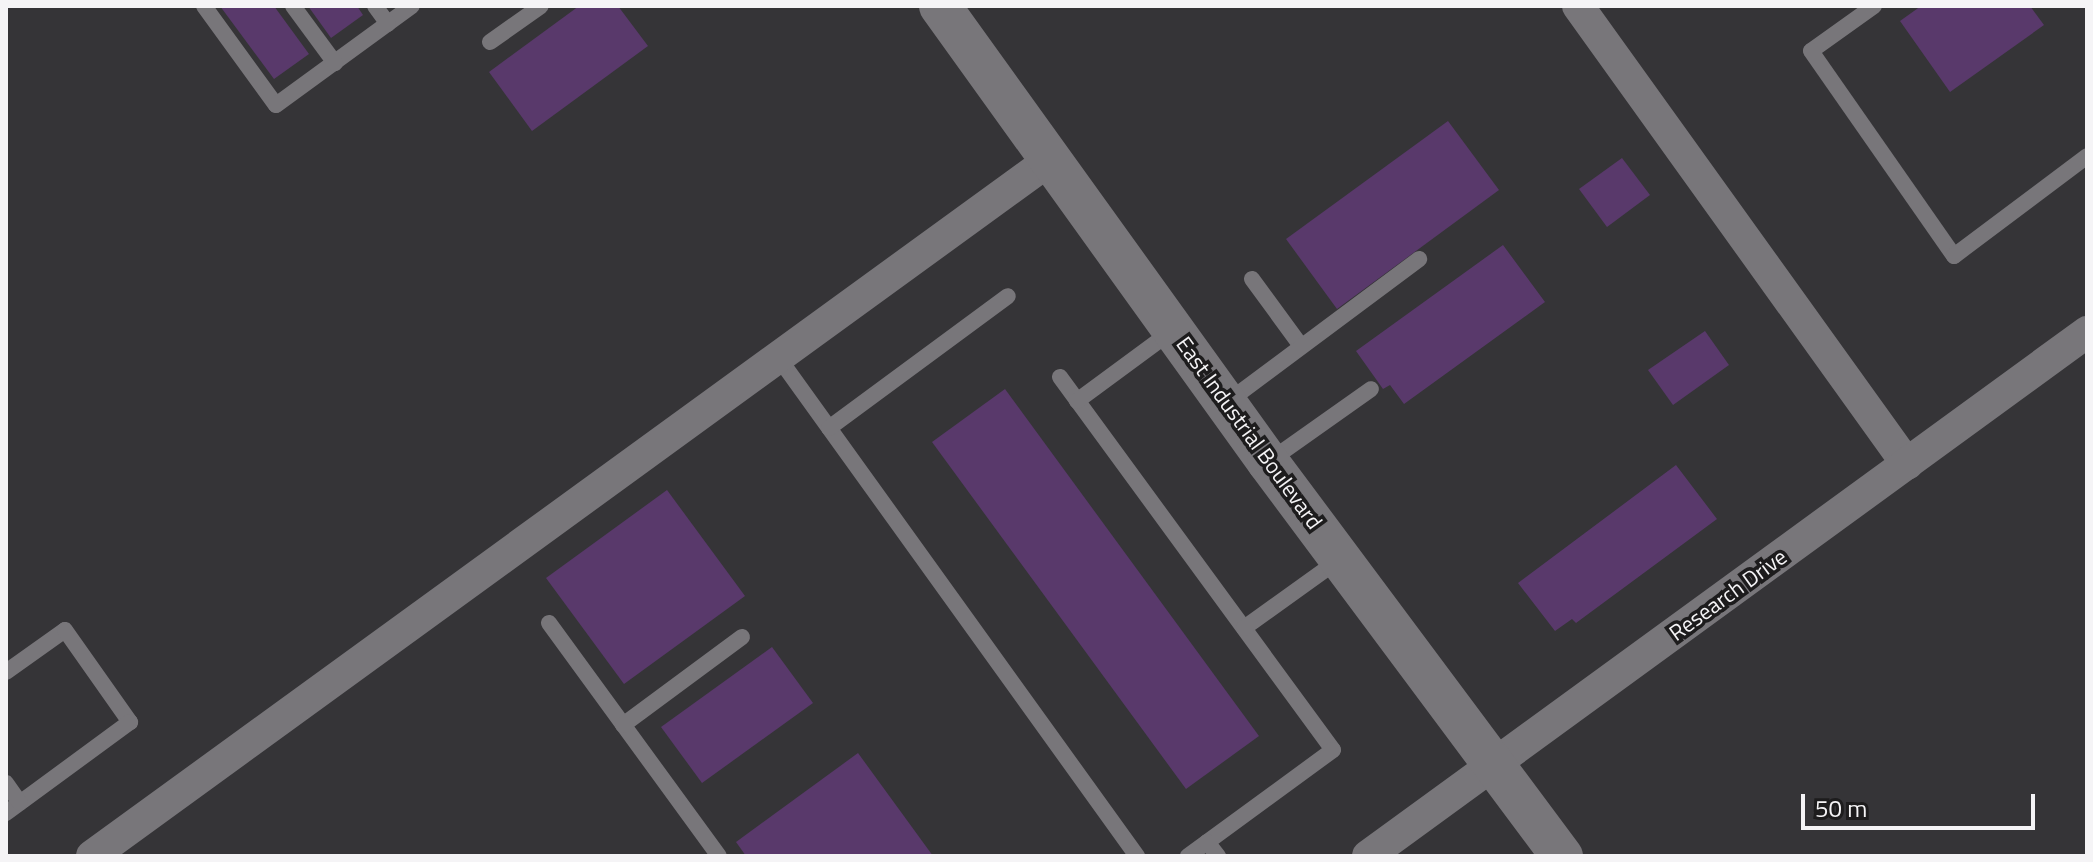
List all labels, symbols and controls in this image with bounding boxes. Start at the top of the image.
street label: East Industrial Boulevard [1170,332,1328,534]
street label: Research Drive [1664,544,1792,646]
scale bar [1805,778,2039,828]
text: 50 m [1815,790,1867,826]

